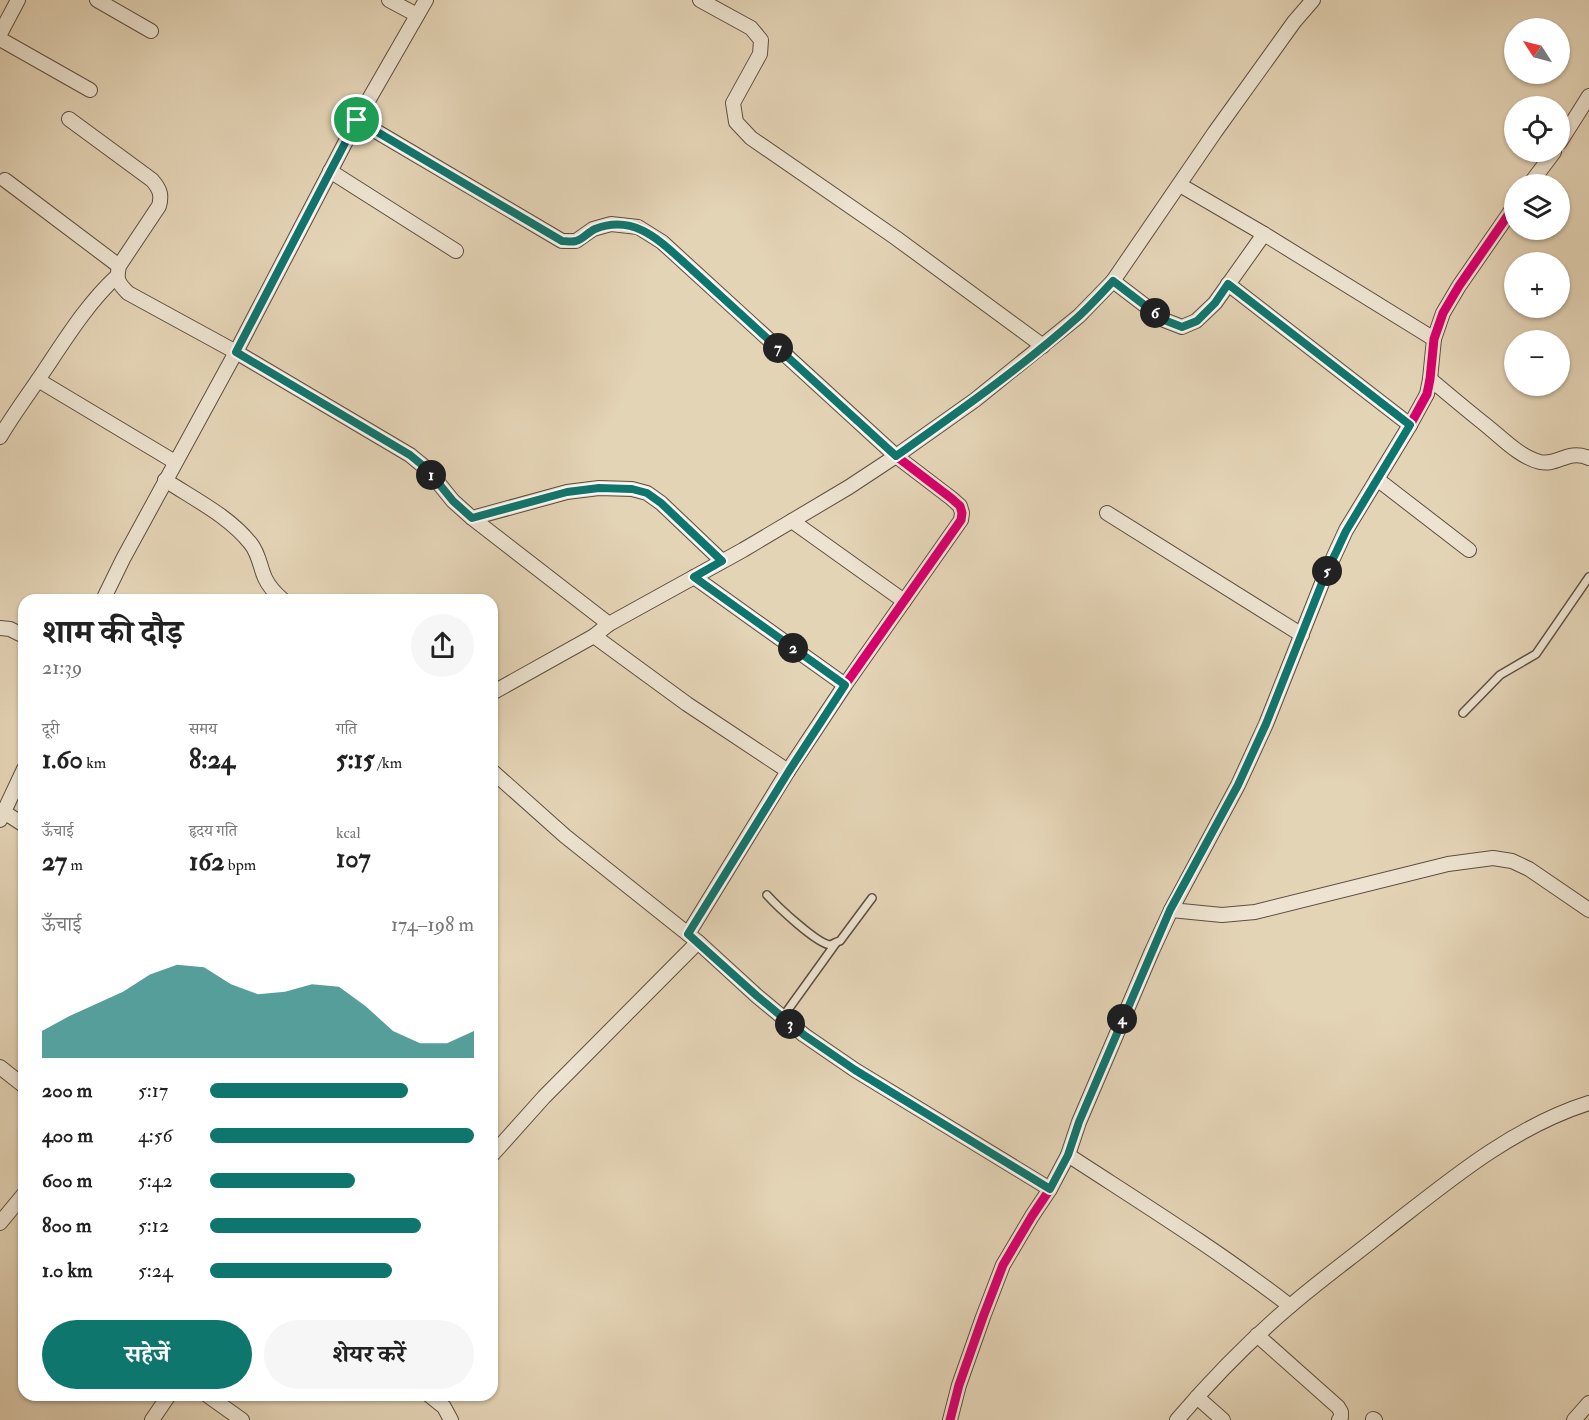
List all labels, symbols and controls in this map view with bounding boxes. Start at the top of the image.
north arrow [1504,18,1570,84]
map controls [1504,18,1570,396]
pin [331,94,382,145]
button: locate [1504,96,1570,162]
icon: arrive [340,103,373,136]
button: layers [1504,174,1570,240]
button: + [1504,252,1570,318]
pin: 6 [1140,298,1170,328]
text: 6 [1151,303,1159,323]
button: − [1504,330,1570,396]
pin: 7 [763,333,793,363]
text: 7 [774,338,782,358]
pin: 1 [416,460,446,490]
text: 1 [428,465,434,485]
pin: 5 [1312,556,1342,586]
text: 5 [1323,561,1331,581]
text: शाम की दौड़ [42,612,183,653]
button: share [411,614,474,677]
pin: 2 [778,633,808,663]
text: 2 [789,638,797,658]
text: 21:39 [42,655,82,680]
text: दूरी [42,719,59,739]
text: समय [189,719,217,739]
text: गति [336,719,357,739]
text: 1.60 [42,744,83,776]
text: 8:24 [189,744,235,776]
text: 5:15 [336,744,375,776]
text: km [83,753,106,773]
text: /km [375,753,402,773]
text: ऊँचाई [42,821,74,841]
text: हृदय गति [189,821,237,841]
text: kcal [336,823,361,843]
text: 107 [336,843,370,875]
text: 27 [42,846,67,878]
text: 162 [189,846,224,878]
text: m [67,855,83,875]
text: bpm [224,855,256,875]
text: ऊँचाई [42,912,81,937]
text: 174–198 m [391,912,474,937]
pin: 4 [1107,1004,1137,1034]
pin: 3 [775,1009,805,1039]
text: 4 [1118,1009,1126,1029]
text: 3 [787,1014,793,1034]
text: 200 m [42,1078,92,1103]
text: 5:17 [138,1078,168,1103]
text: 400 m [42,1123,93,1148]
text: 4:56 [138,1123,173,1148]
text: 600 m [42,1168,92,1193]
text: 5:42 [138,1168,173,1193]
text: 800 m [42,1213,92,1238]
text: 5:12 [138,1213,169,1238]
text: 1.0 km [42,1258,93,1283]
text: 5:24 [138,1258,173,1283]
button: सहेजें [42,1320,252,1389]
button: शेयर करें [264,1320,474,1389]

